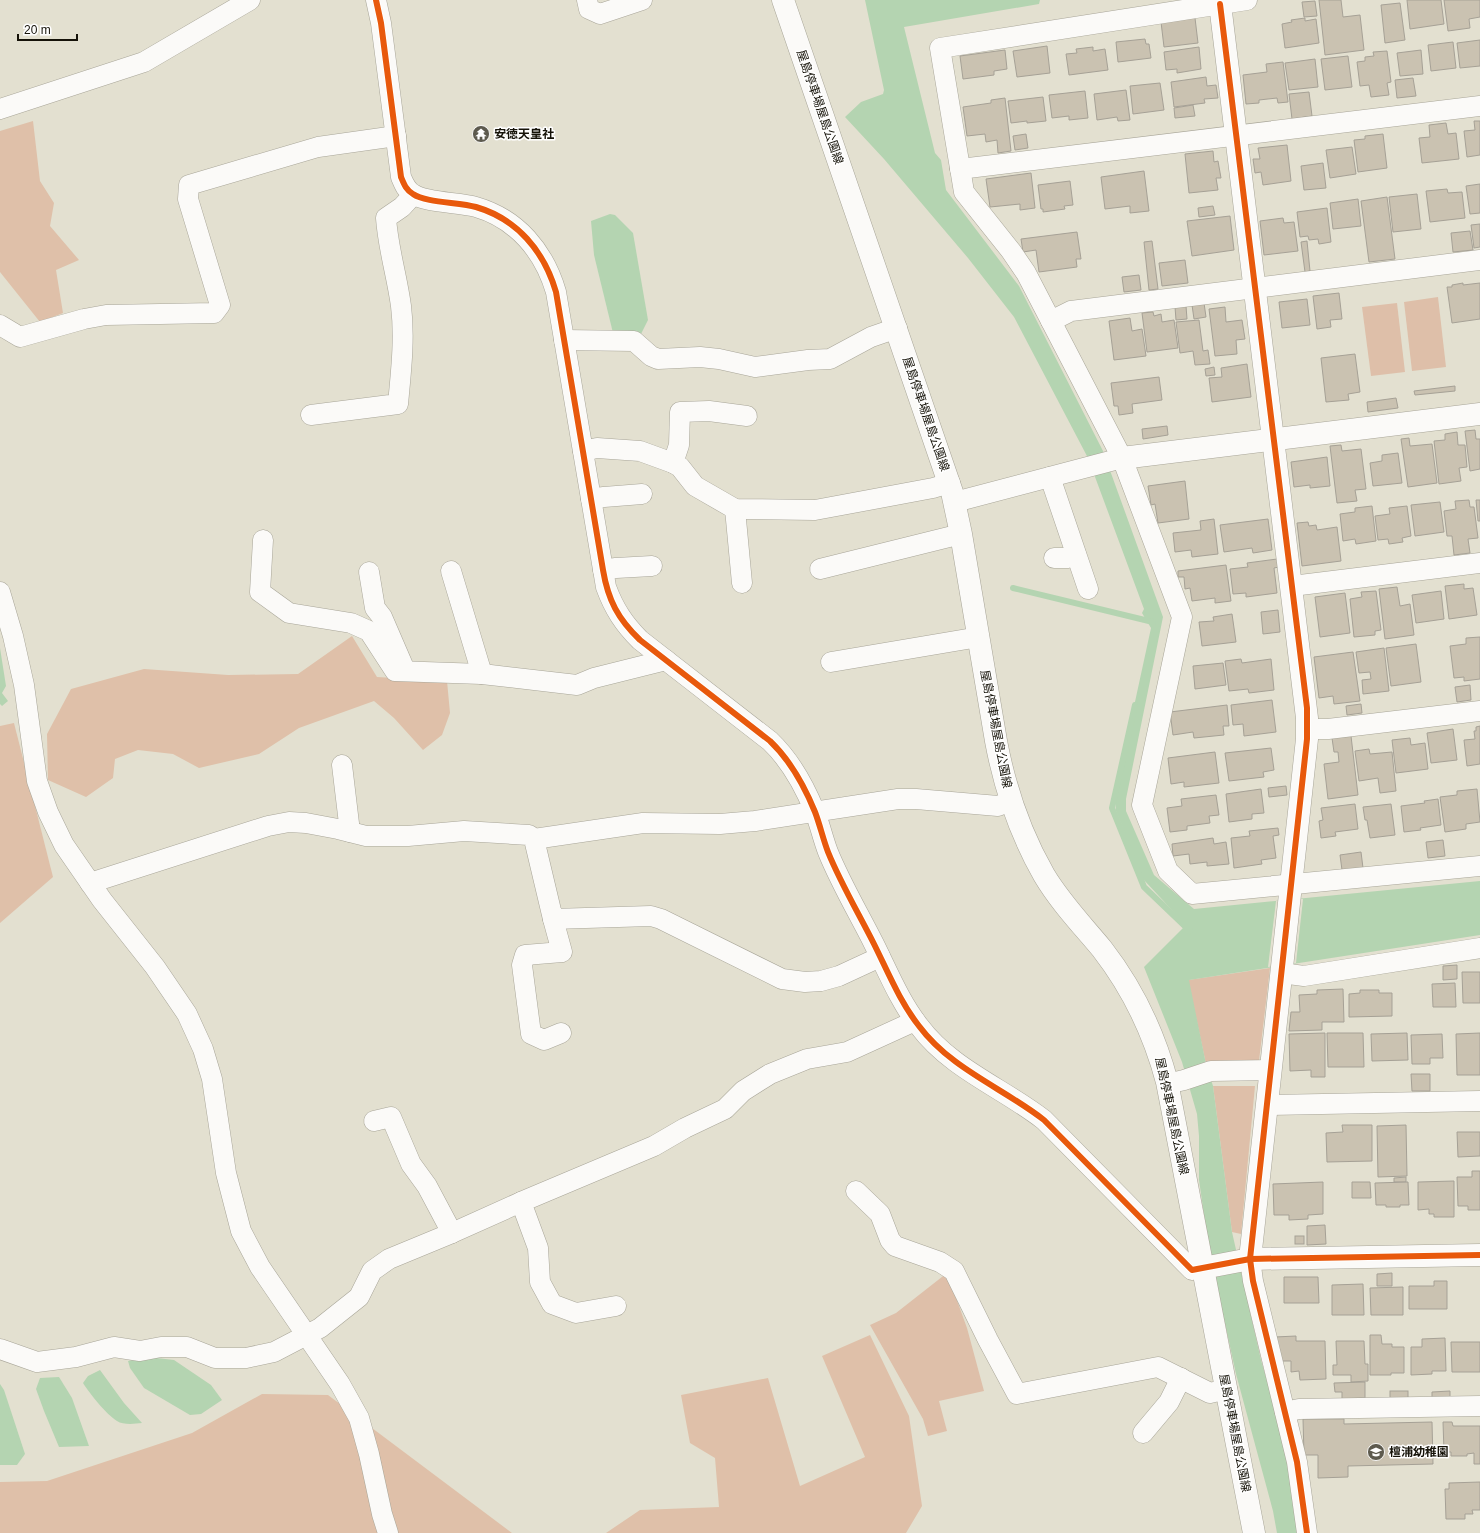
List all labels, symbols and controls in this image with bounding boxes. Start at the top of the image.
scale bar [18,16,77,42]
text: 20 m [24,23,51,37]
street label: 屋島停車場屋島公園線 [794,48,846,166]
temple icon: 安徳天皇社 [471,124,491,144]
place label: 安徳天皇社 [494,127,554,141]
street label: 屋島停車場屋島公園線 [900,355,952,473]
street label: 屋島停車場屋島公園線 [978,669,1014,789]
street label: 屋島停車場屋島公園線 [1153,1056,1191,1176]
street label: 屋島停車場屋島公園線 [1217,1373,1253,1493]
school or university icon: 檀浦幼稚園 [1366,1442,1386,1462]
place label: 檀浦幼稚園 [1389,1445,1449,1459]

